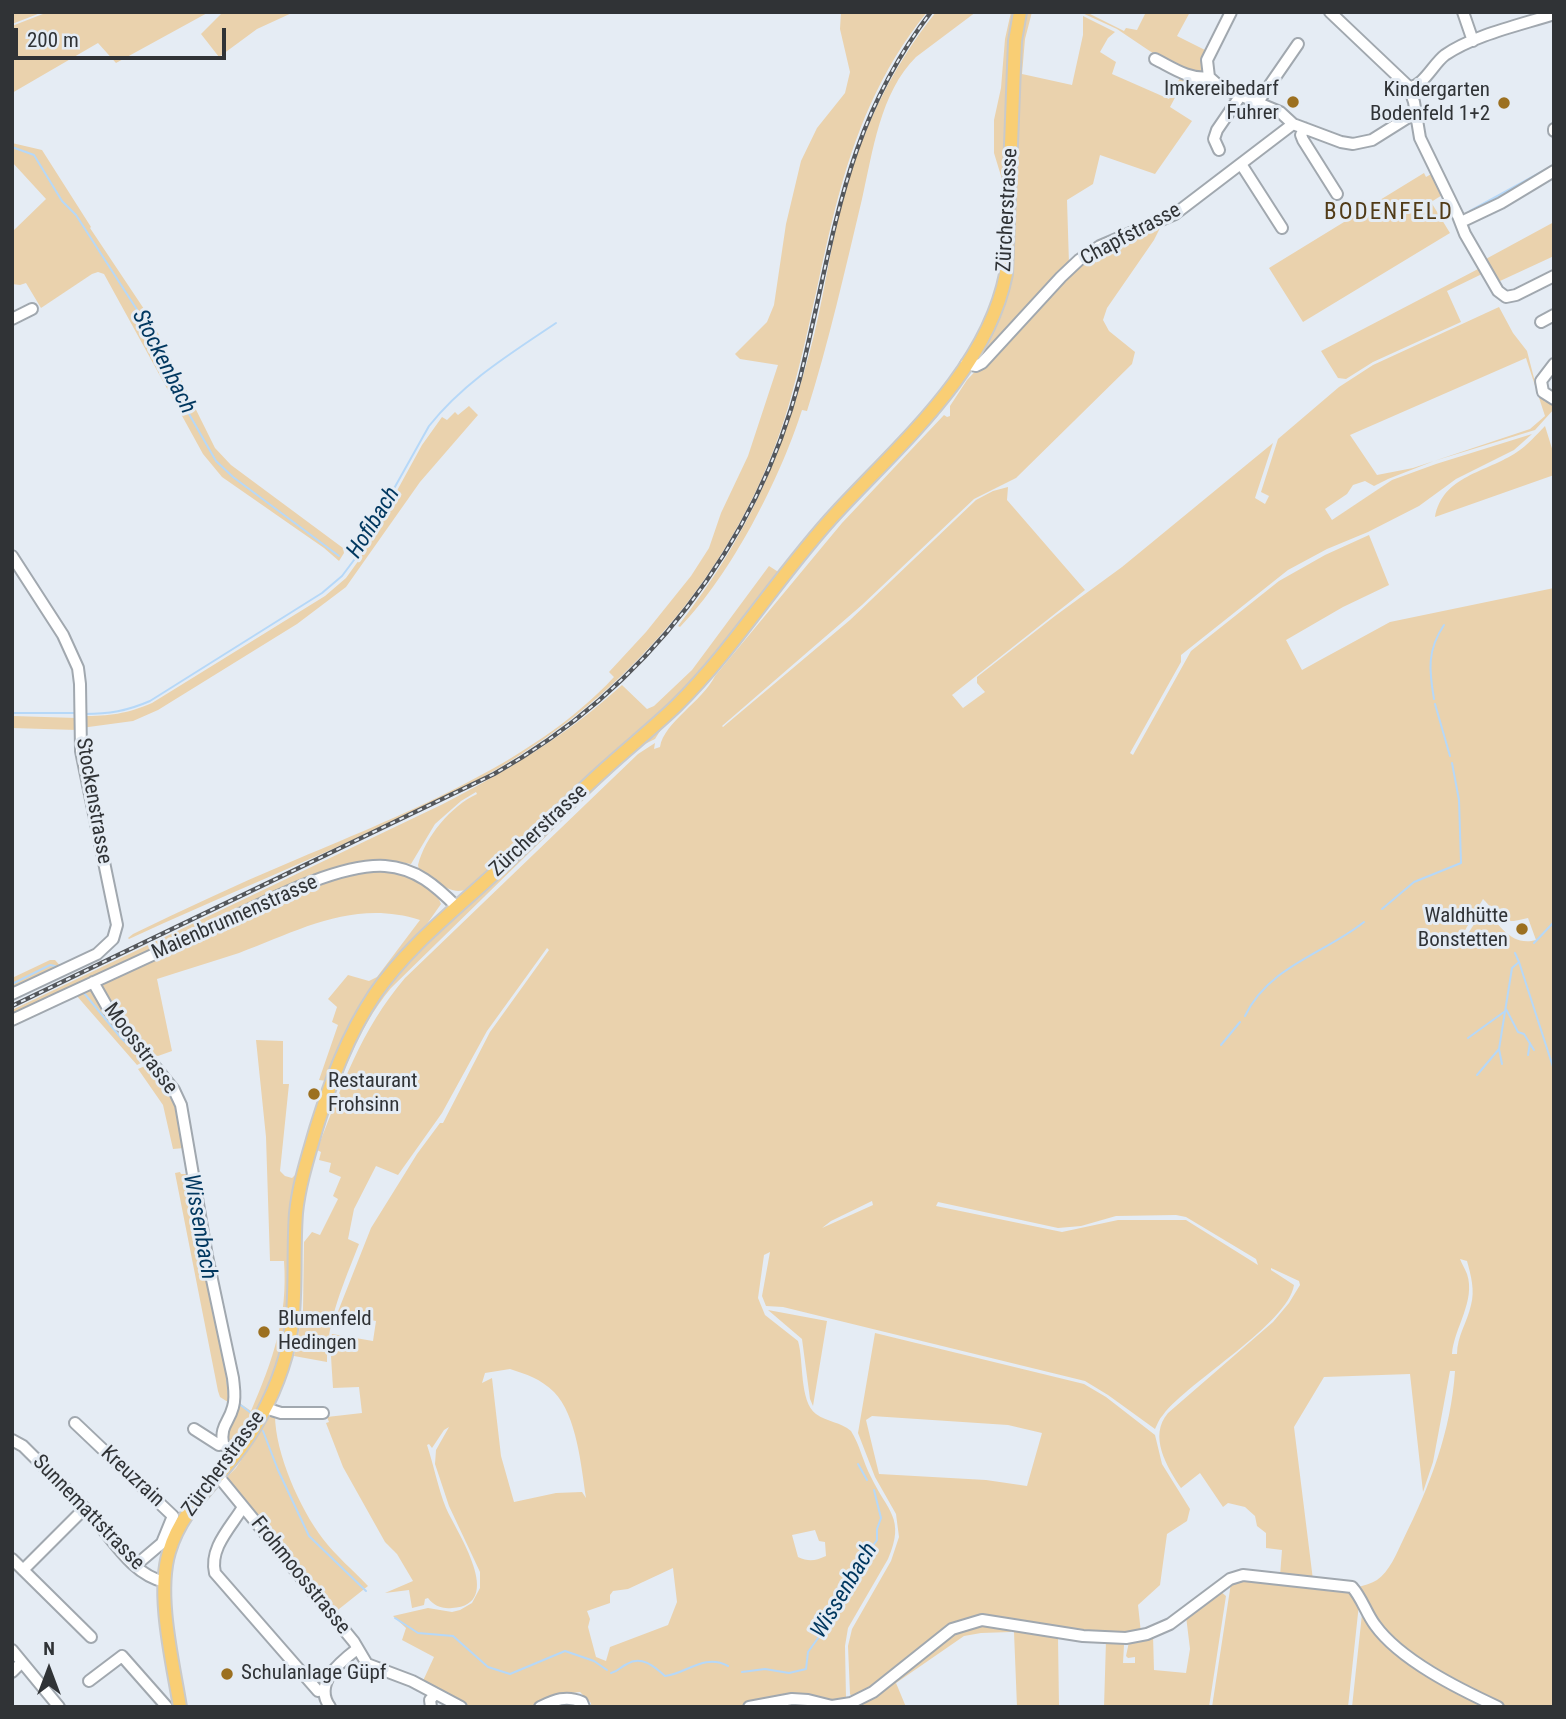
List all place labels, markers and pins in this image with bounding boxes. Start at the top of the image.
place label: Imkereibedarf Fuhrer [1164,77,1279,127]
place label: Kindergarten Bodenfeld 1+2 [1370,78,1490,128]
marker: Imkereibedarf Fuhrer [1285,94,1301,110]
marker: Kindergarten Bodenfeld 1+2 [1496,95,1512,111]
place label: Waldhütte Bonstetten [1418,904,1508,954]
marker: Waldhütte Bonstetten [1514,921,1530,937]
place label: Restaurant Frohsinn [328,1069,417,1119]
marker: Restaurant Frohsinn [306,1086,322,1102]
place label: Blumenfeld Hedingen [278,1307,372,1357]
marker: Blumenfeld Hedingen [256,1324,272,1340]
place label: Schulanlage Güpf [241,1661,386,1687]
marker: Schulanlage Güpf [219,1666,235,1682]

